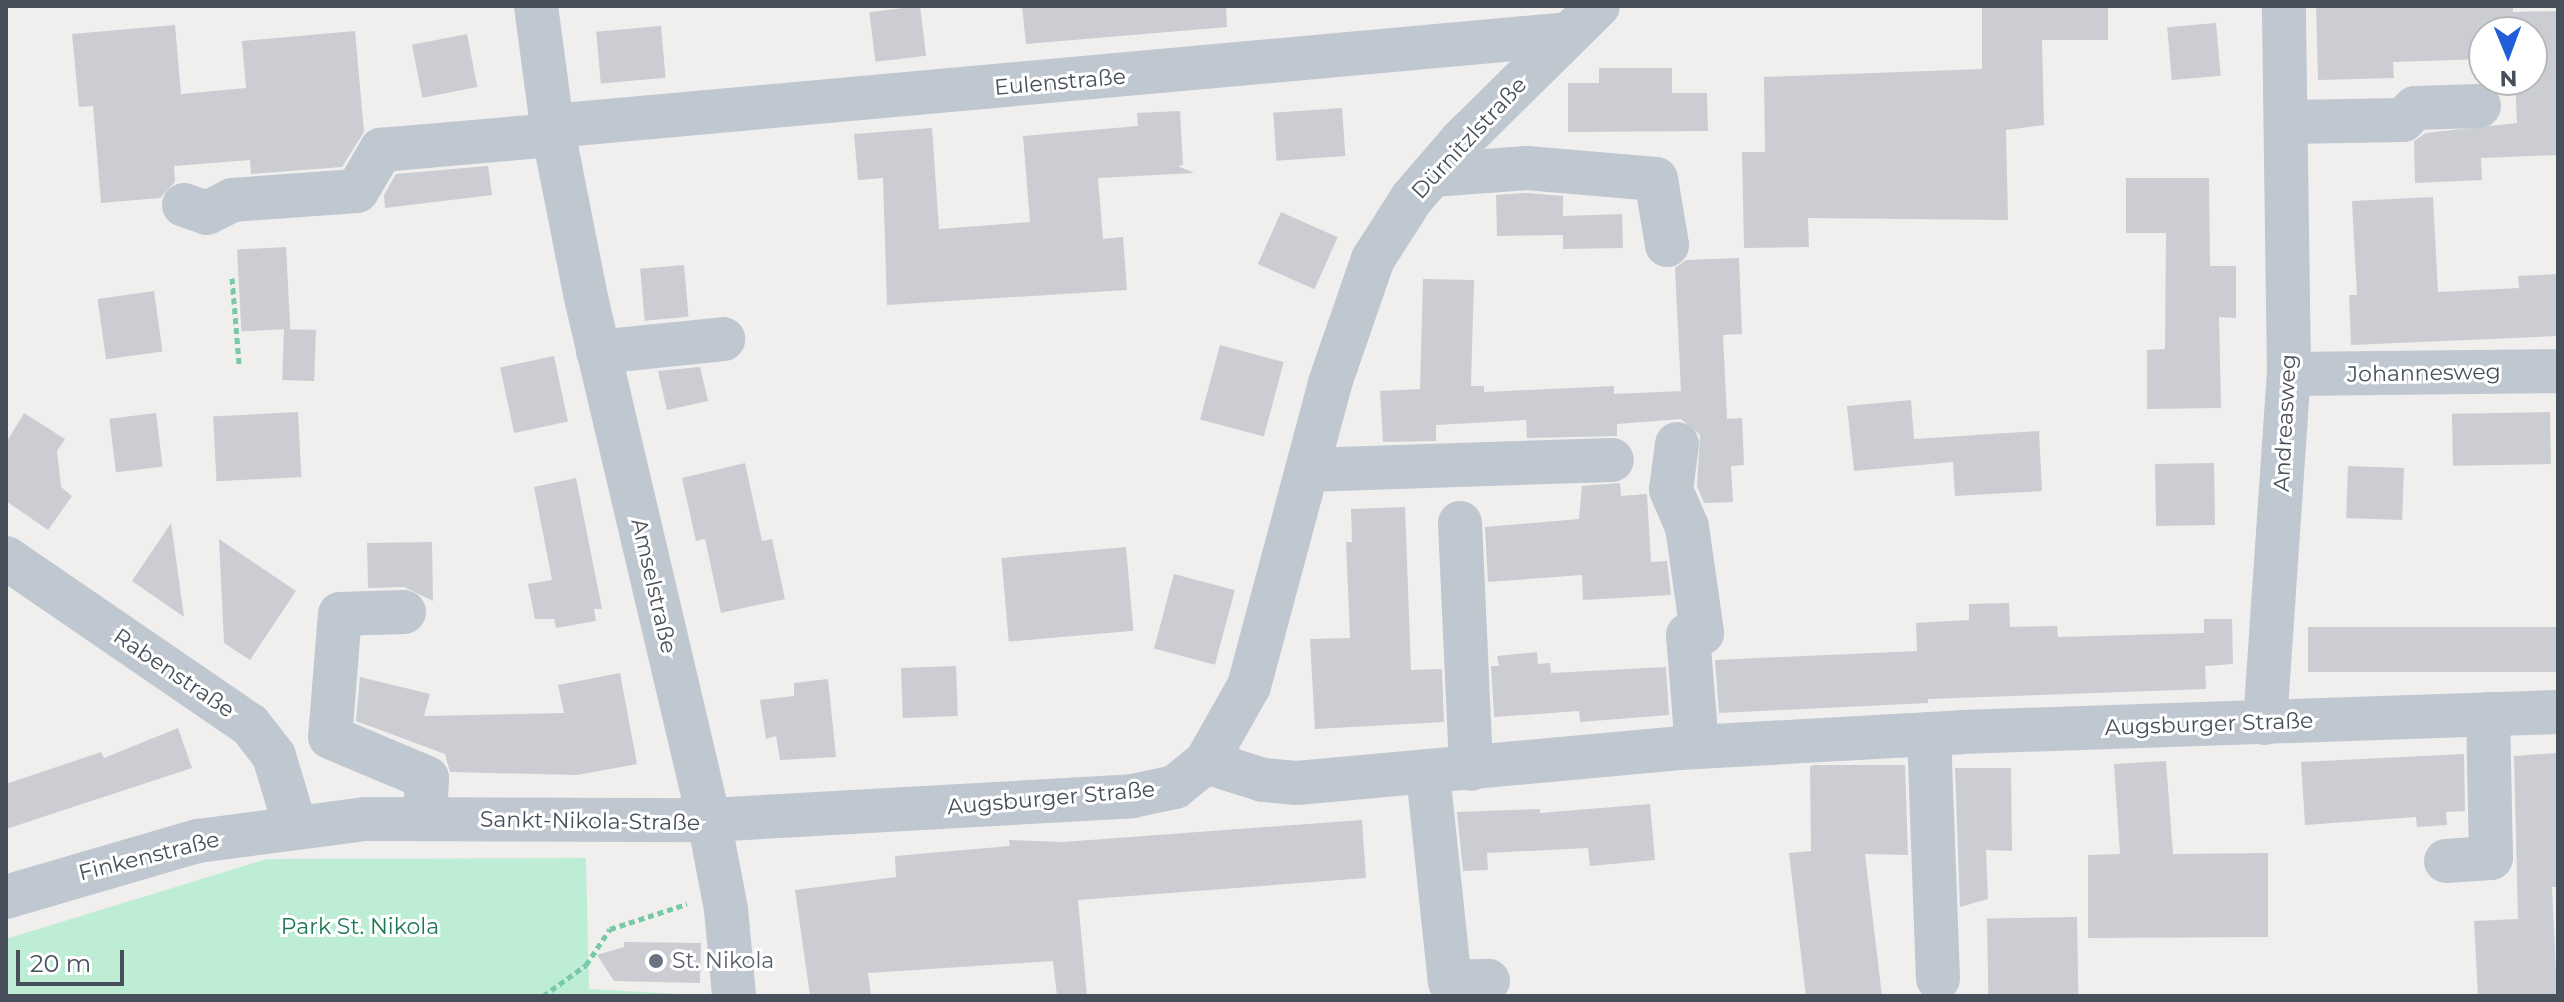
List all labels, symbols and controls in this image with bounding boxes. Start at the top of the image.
north arrow [2468,16,2548,96]
street label: Eulenstraße [993,63,1127,101]
text: N [2499,65,2518,92]
street label: Dürnitzlstraße [1406,72,1532,204]
street label: Andreasweg [2268,353,2302,493]
street label: Johannesweg [2347,358,2501,388]
street label: Amselstraße [626,516,682,656]
street label: Rabenstraße [108,623,240,723]
street label: Augsburger Straße [2104,707,2314,741]
street label: Augsburger Straße [946,776,1156,820]
street label: Sankt-Nikola-Straße [480,806,700,836]
street label: Finkenstraße [76,826,222,886]
park label: Park St. Nikola [281,914,439,940]
scale bar [20,934,128,984]
place label: St. Nikola [672,948,774,974]
text: 20 m [30,949,91,978]
marker: St. Nikola [647,952,665,970]

